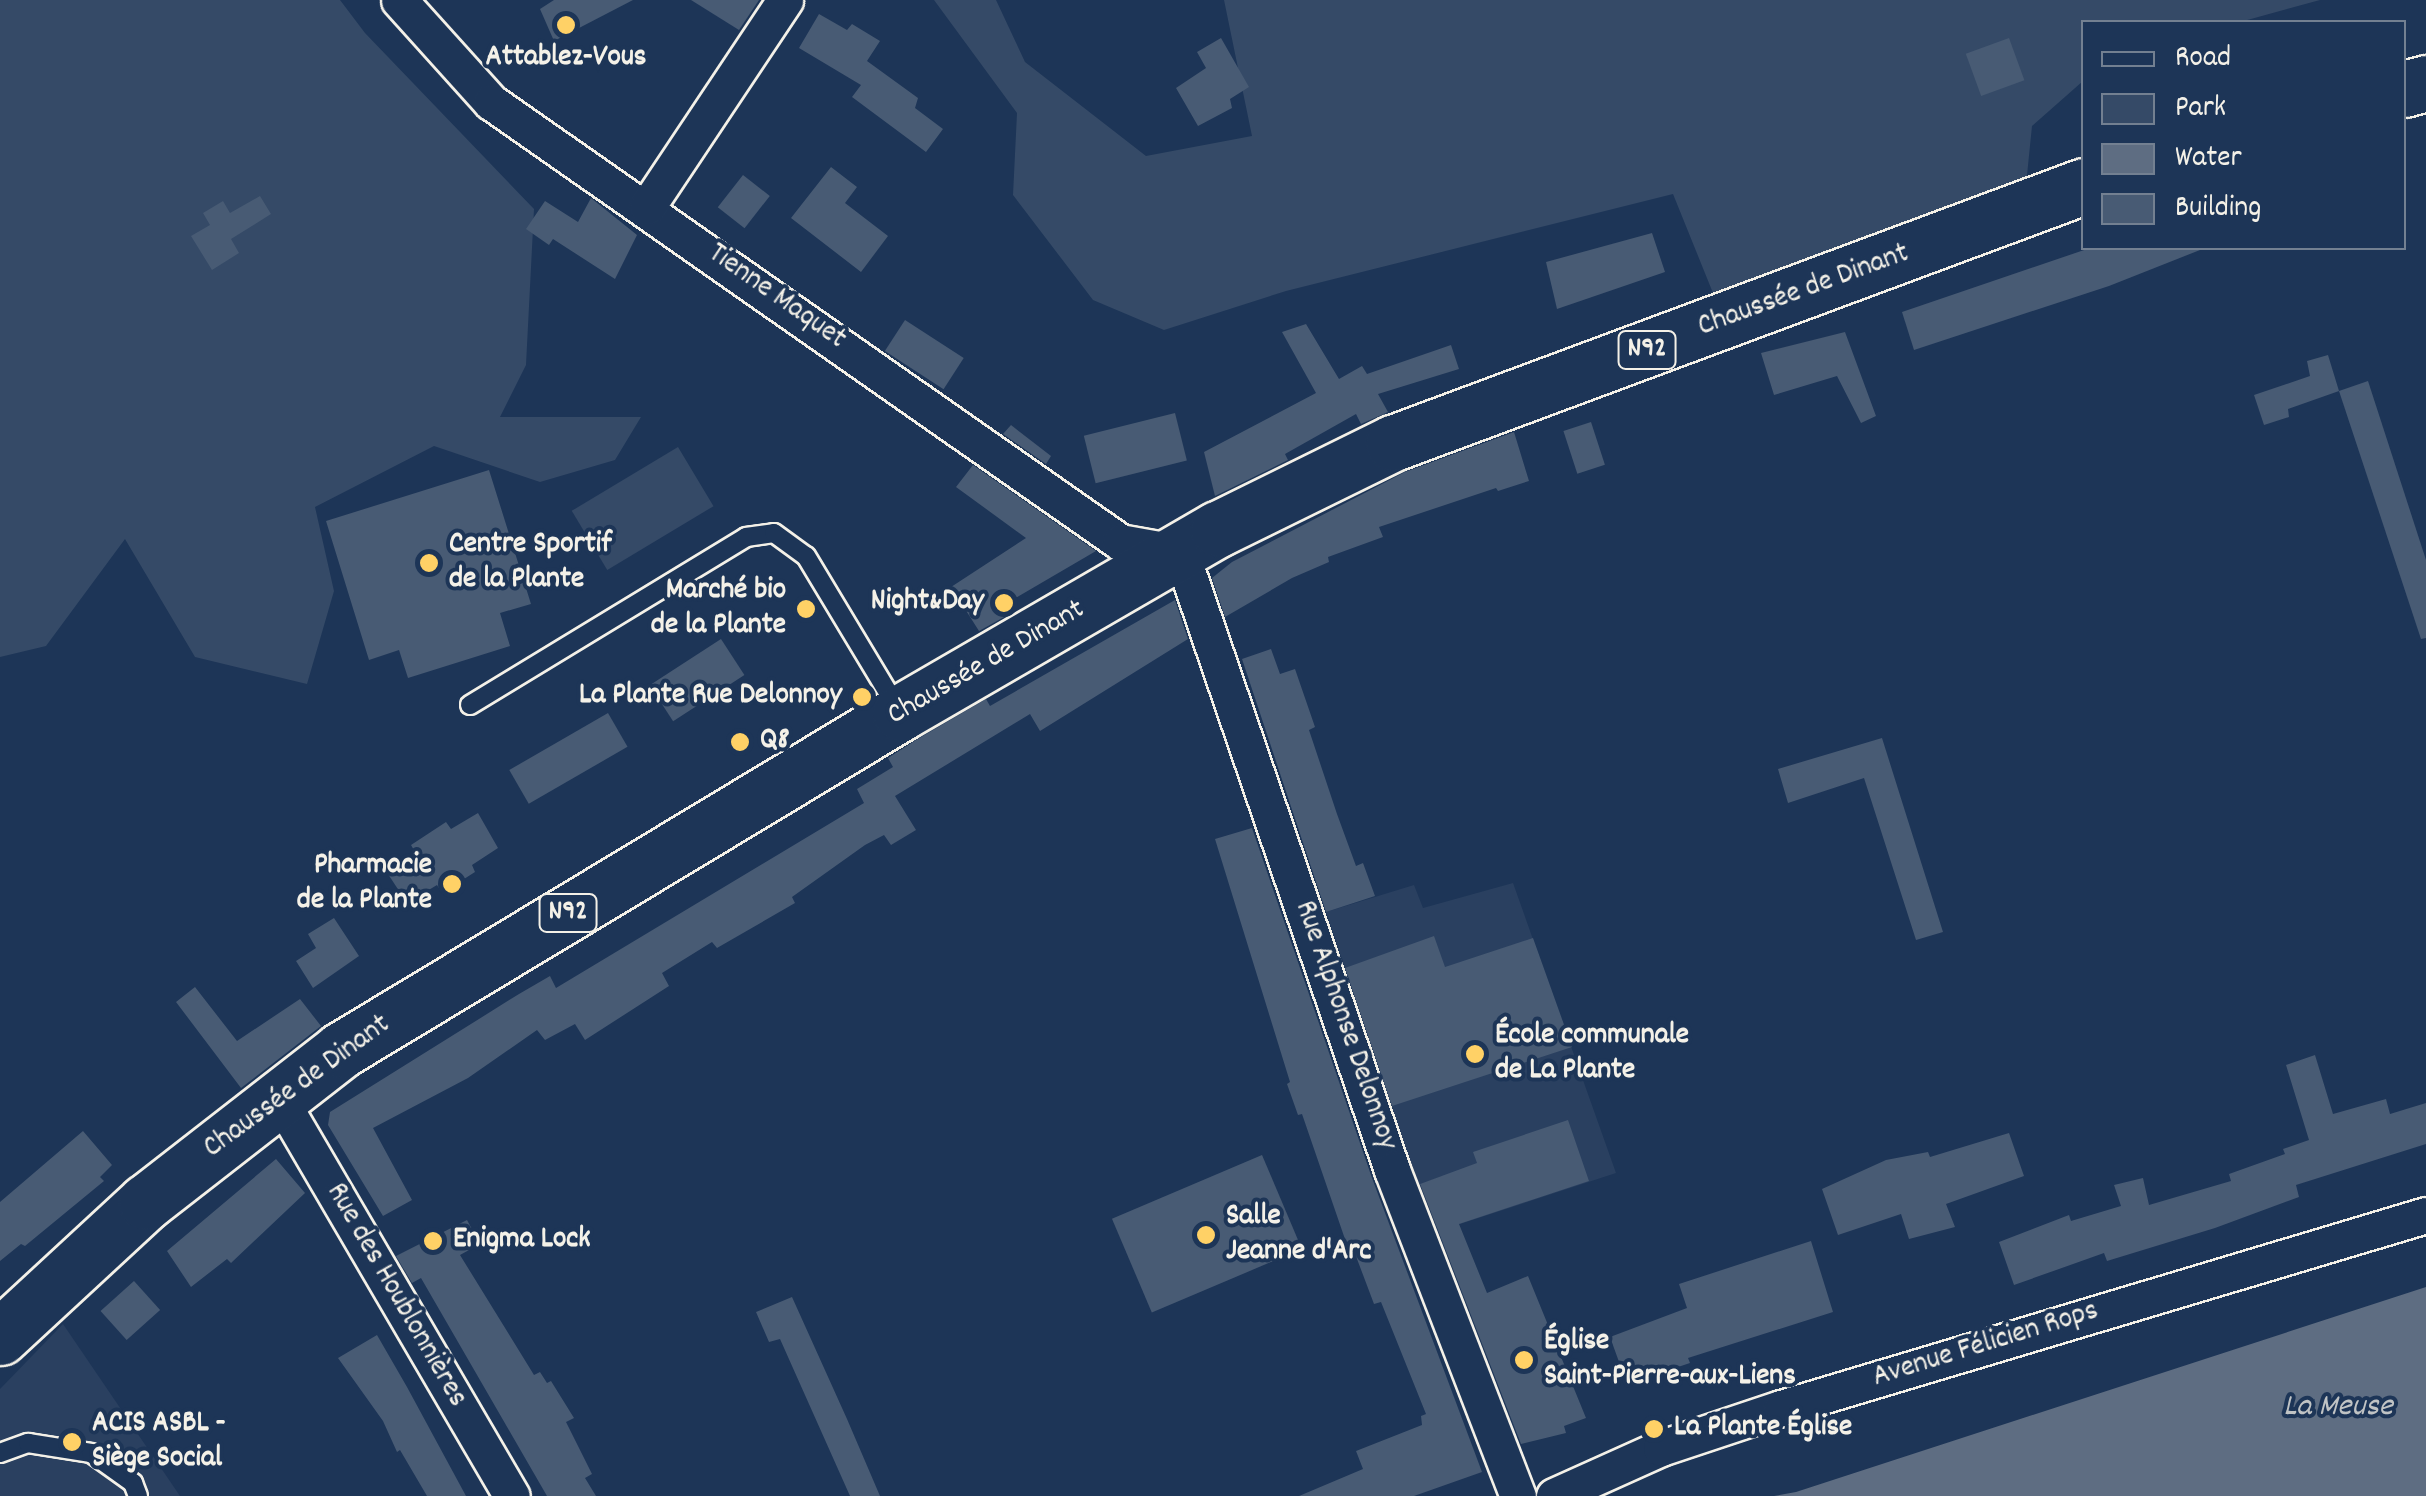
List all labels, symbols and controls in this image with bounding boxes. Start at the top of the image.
marker: Attablez-Vous [555,14,577,36]
legend [2081,20,2406,250]
text: Road [2175,38,2231,81]
place label: Attablez-Vous [486,41,646,77]
text: Park [2175,88,2226,131]
text: Water [2175,138,2242,181]
text: Building [2175,188,2261,231]
street label: Tienne Maquet [700,237,852,359]
street label: Chaussée de Dinant [1694,237,1914,347]
road number: N92 [1617,327,1677,373]
place label: Centre Sportif de la Plante [449,528,612,598]
marker: Centre Sportif de la Plante [418,552,440,574]
place label: Marché bio de la Plante [651,574,786,644]
place label: Night&Day [871,585,984,621]
marker: Night&Day [993,592,1015,614]
street label: Chaussée de Dinant [882,593,1092,735]
marker: Marché bio de la Plante [795,598,817,620]
place label: La Plante Rue Delonnoy [579,679,842,715]
marker: La Plante Rue Delonnoy [851,686,873,708]
place label: Q8 [760,724,790,760]
marker: Q8 [729,731,751,753]
place label: Pharmacie de la Plante [297,849,432,920]
marker: Pharmacie de la Plante [441,873,463,895]
road number: N92 [538,890,598,936]
street label: Rue Alphonse Delonnoy [1284,897,1404,1155]
street label: Chaussée de Dinant [198,1008,398,1168]
place label: École communale de La Plante [1495,1019,1689,1090]
marker: École communale de La Plante [1464,1043,1486,1065]
street label: Rue des Houblonnières [316,1178,474,1414]
place label: Salle Jeanne d'Arc [1226,1200,1372,1270]
place label: Enigma Lock [453,1223,591,1259]
marker: Salle Jeanne d'Arc [1195,1224,1217,1246]
marker: Enigma Lock [422,1230,444,1252]
street label: Avenue Félicien Rops [1869,1295,2103,1397]
place label: Église Saint-Pierre-aux-Liens [1544,1325,1796,1396]
marker: Église Saint-Pierre-aux-Liens [1513,1349,1535,1371]
water label: La Meuse [2283,1389,2393,1427]
place label: ACIS ASBL - Siège Social [92,1407,226,1478]
place label: La Plante Église [1674,1411,1852,1447]
marker: La Plante Église [1643,1418,1665,1440]
marker: ACIS ASBL - Siège Social [61,1431,83,1453]

